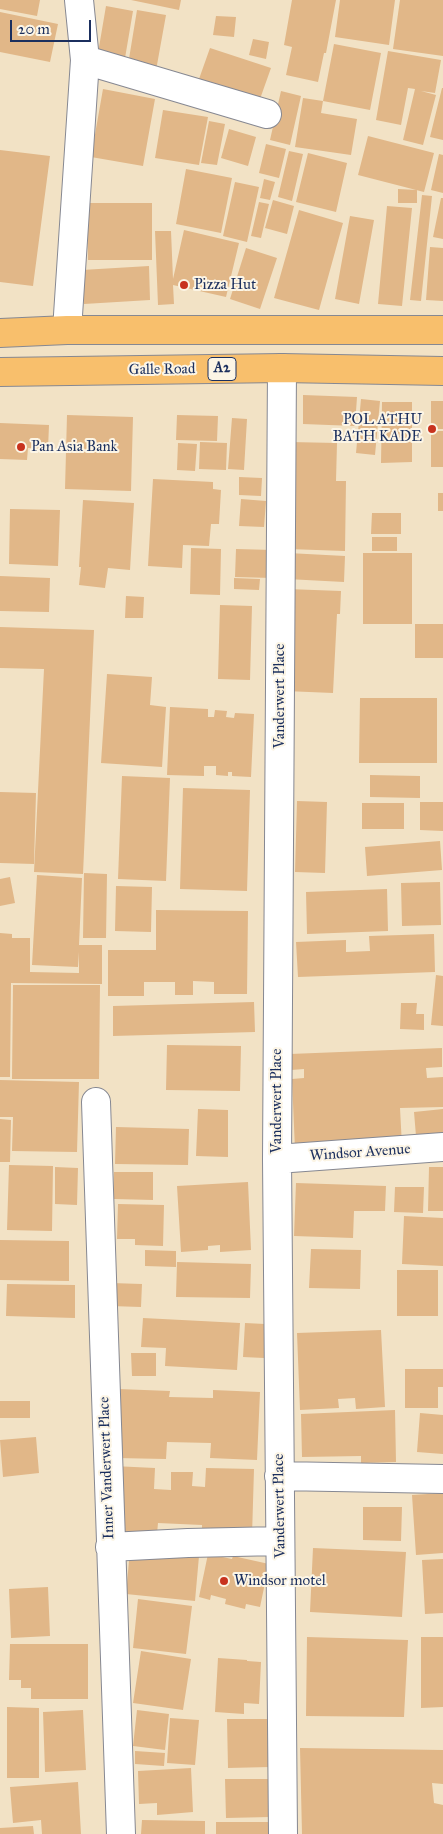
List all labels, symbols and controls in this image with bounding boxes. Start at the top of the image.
scale bar [12,10,94,42]
text: 20 m [18,20,50,38]
place label: Pizza Hut [194,276,256,294]
marker: Pizza Hut [178,279,190,291]
road number: A2 [208,358,236,380]
street label: Galle Road [128,360,196,380]
place label: POL ATHU BATH KADE [333,411,422,446]
marker: POL ATHU BATH KADE [426,423,438,435]
place label: Pan Asia Bank [31,438,118,456]
marker: Pan Asia Bank [15,441,27,453]
street label: Vanderwert Place [271,644,289,748]
street label: Vanderwert Place [268,1049,286,1153]
street label: Windsor Avenue [309,1140,411,1166]
street label: Inner Vanderwert Place [96,1396,118,1540]
street label: Vanderwert Place [270,1453,290,1559]
place label: Windsor motel [234,1572,326,1590]
marker: Windsor motel [218,1575,230,1587]

